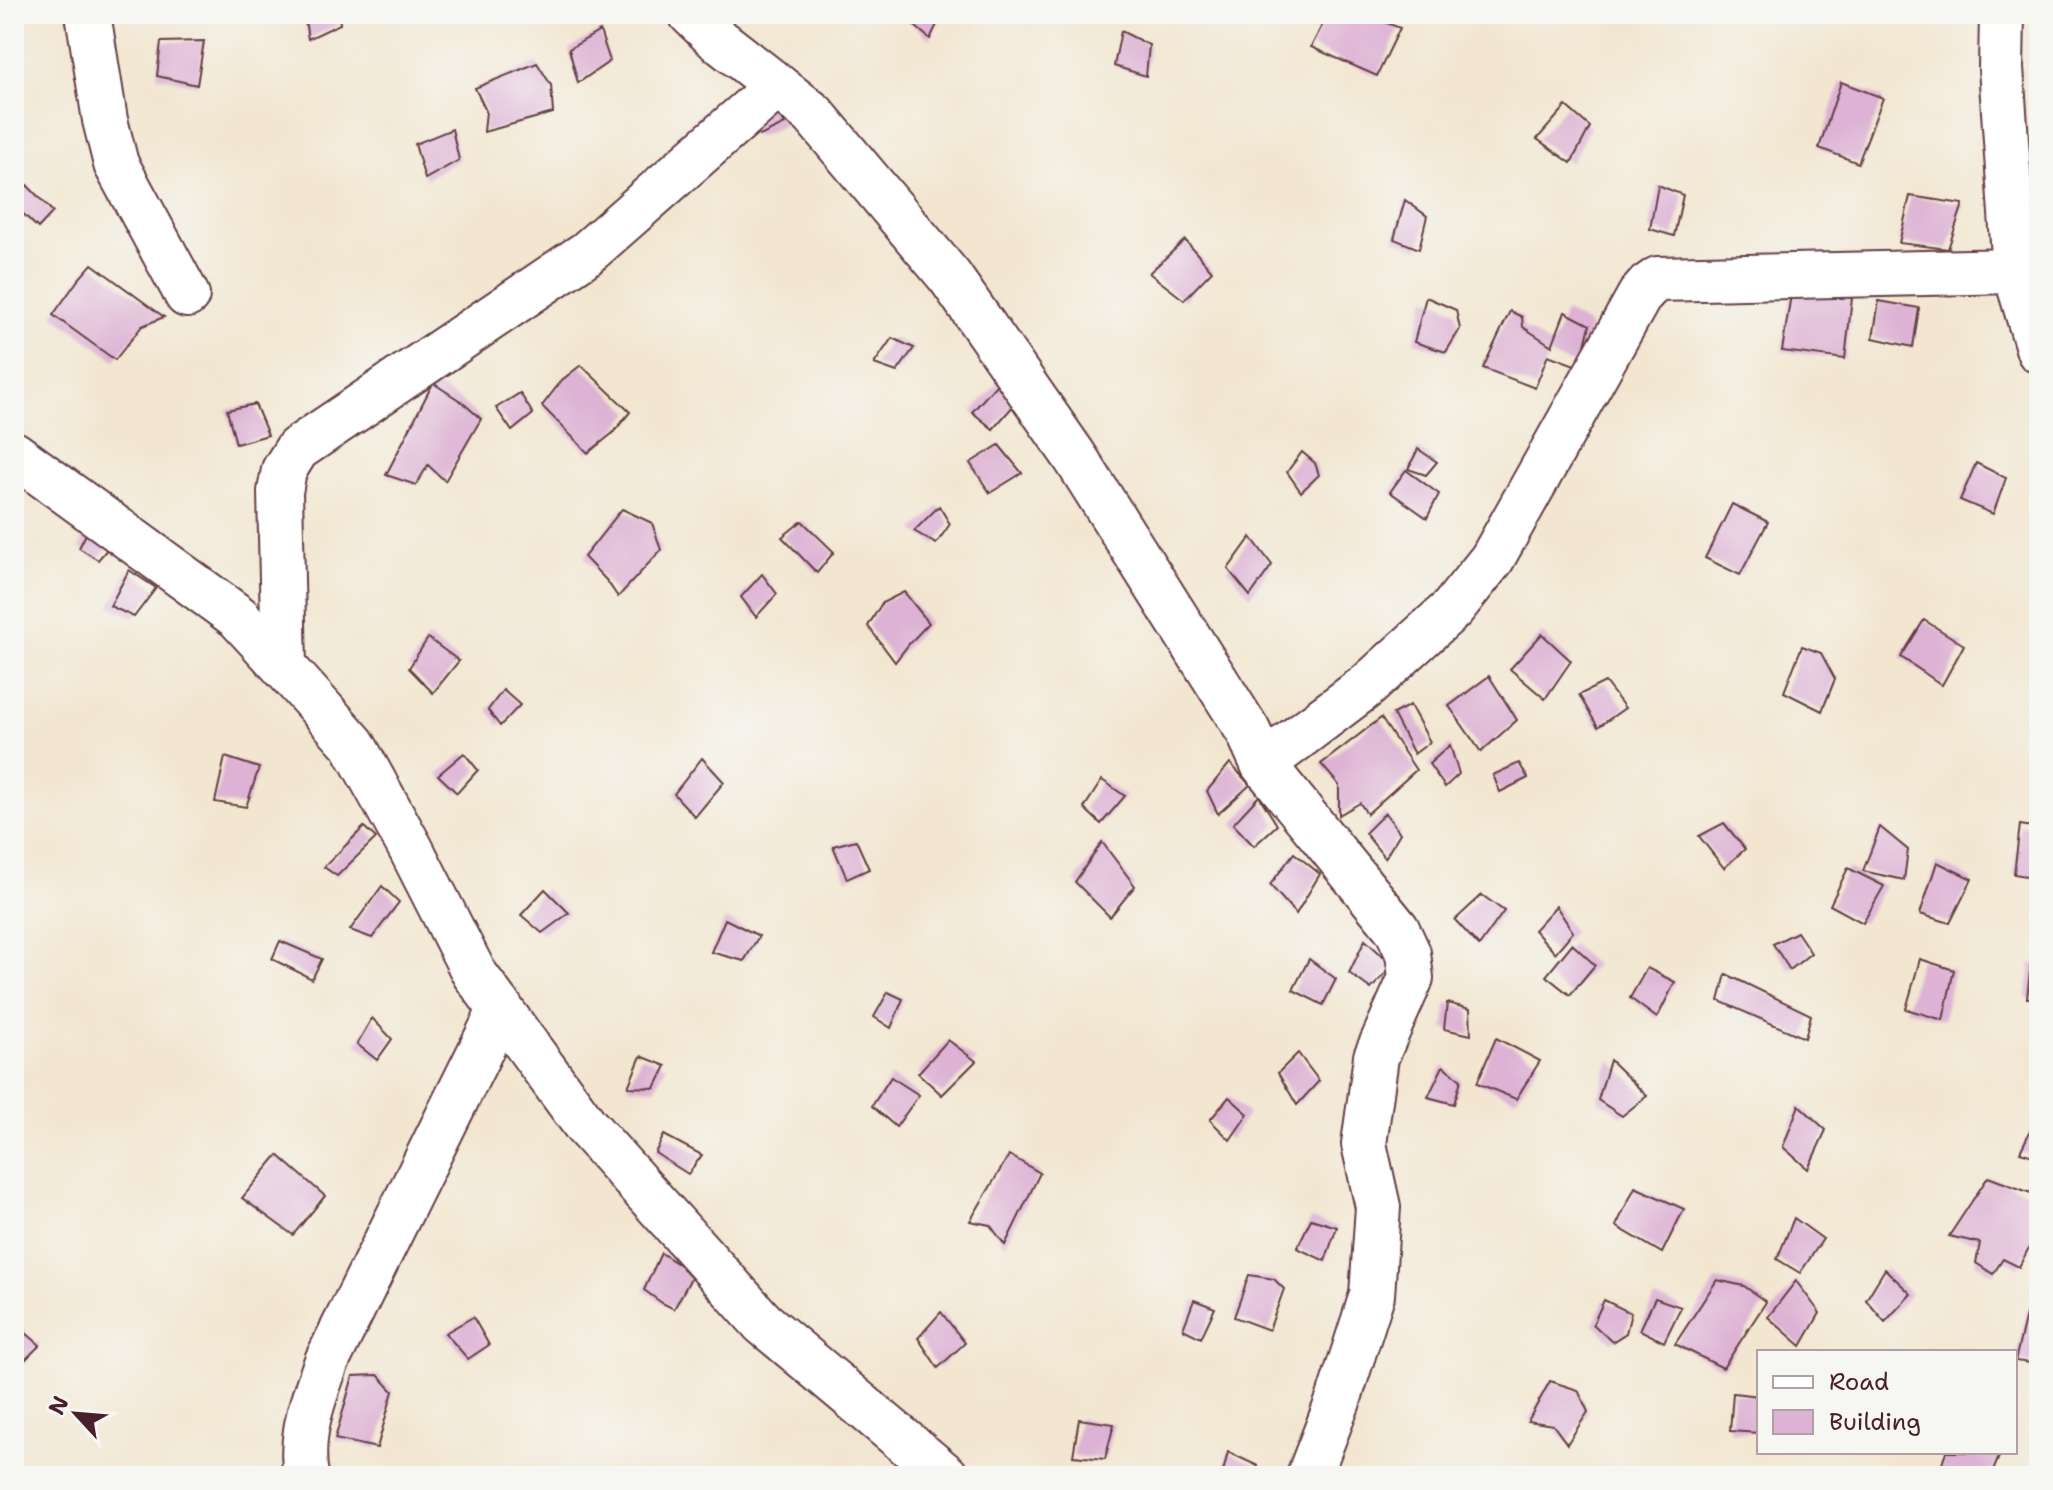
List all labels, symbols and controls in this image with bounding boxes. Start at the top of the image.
legend [1757,1350,2017,1454]
text: Road [1829,1366,1889,1398]
north arrow [36,1374,116,1454]
text: N [42,1391,75,1420]
text: Building [1829,1406,1921,1438]

